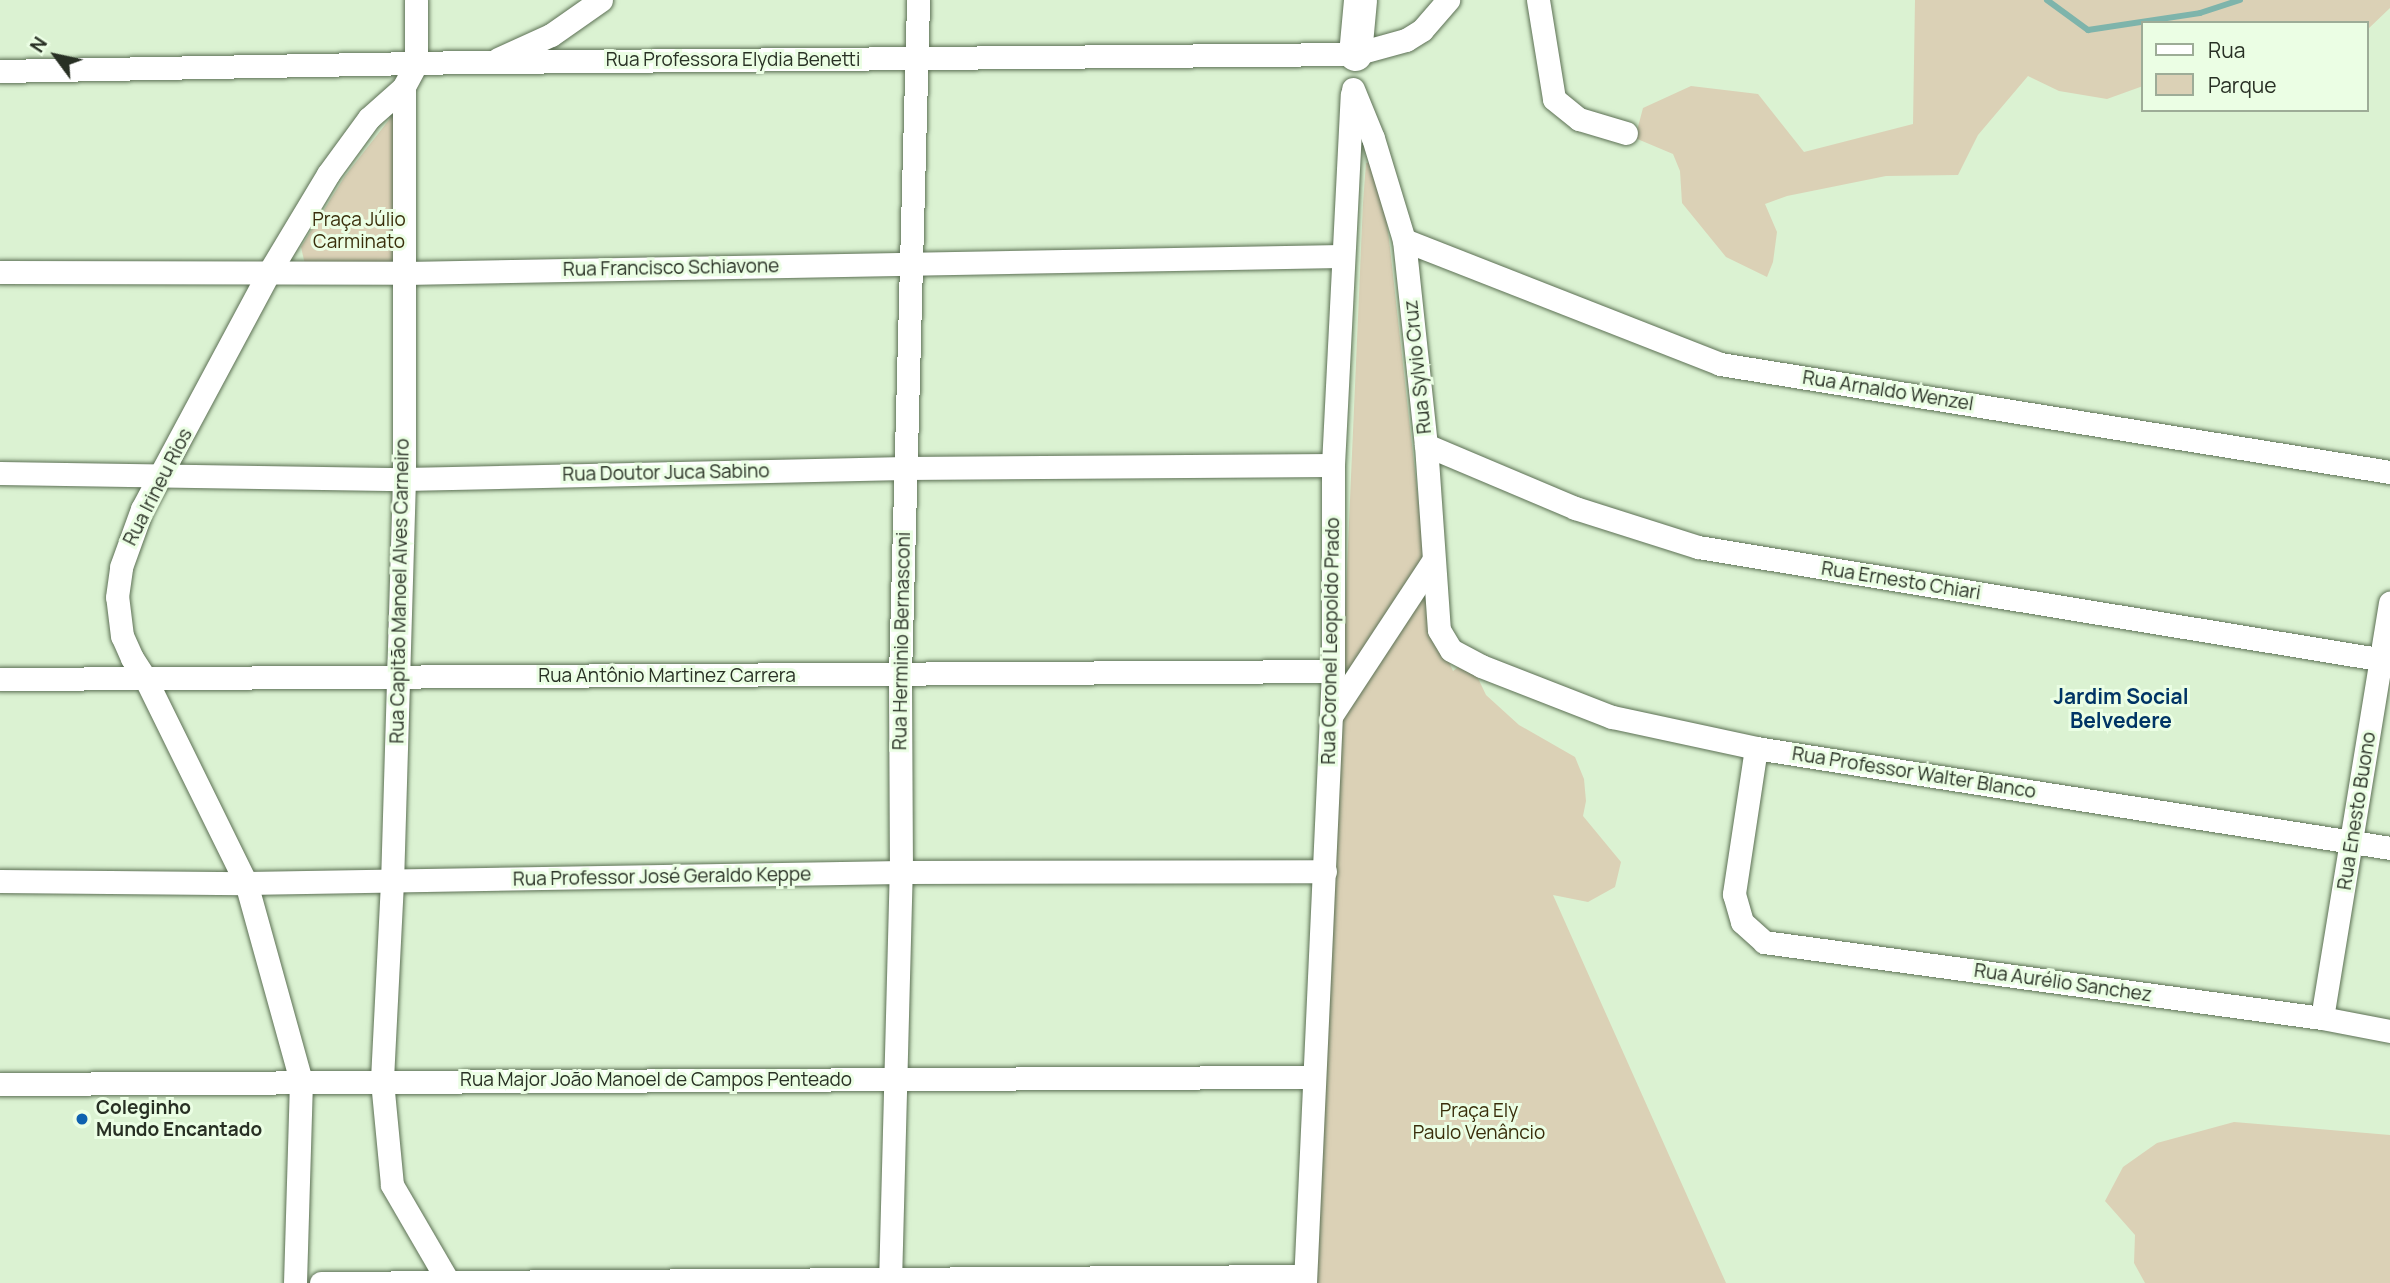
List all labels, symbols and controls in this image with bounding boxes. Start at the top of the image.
north arrow [21,21,91,91]
legend [2142,21,2369,112]
text: N [24,32,53,57]
text: Rua [2208,36,2245,64]
street label: Rua Professora Elydia Benetti [606,49,860,71]
text: Parque [2208,71,2277,99]
park label: Praça Júlio Carminato [312,209,406,253]
street label: Rua Francisco Schiavone [563,255,779,281]
street label: Rua Sylvio Cruz [1400,299,1436,435]
street label: Rua Arnaldo Wenzel [1801,366,1975,416]
street label: Rua Irineu Rios [119,425,197,549]
street label: Rua Capitão Manoel Alves Carneiro [386,438,414,744]
street label: Rua Doutor Juca Sabino [562,460,770,486]
street label: Rua Coronel Leopoldo Prado [1317,517,1345,765]
street label: Rua Herminio Bernasconi [889,532,915,750]
street label: Rua Ernesto Chiari [1820,557,1982,605]
street label: Rua Antônio Martinez Carrera [538,665,796,687]
district label: Jardim Social Belvedere [2053,683,2189,733]
street label: Rua Enesto Buono [2333,730,2381,892]
street label: Rua Professor Walter Blanco [1790,742,2038,804]
street label: Rua Professor José Geraldo Keppe [513,863,811,891]
street label: Rua Aurélio Sanchez [1973,959,2153,1007]
street label: Rua Major João Manoel de Campos Penteado [460,1069,852,1091]
place label: Coleginho Mundo Encantado [96,1097,262,1141]
park label: Praça Ely Paulo Venâncio [1413,1100,1545,1144]
marker: Coleginho Mundo Encantado [74,1111,90,1127]

